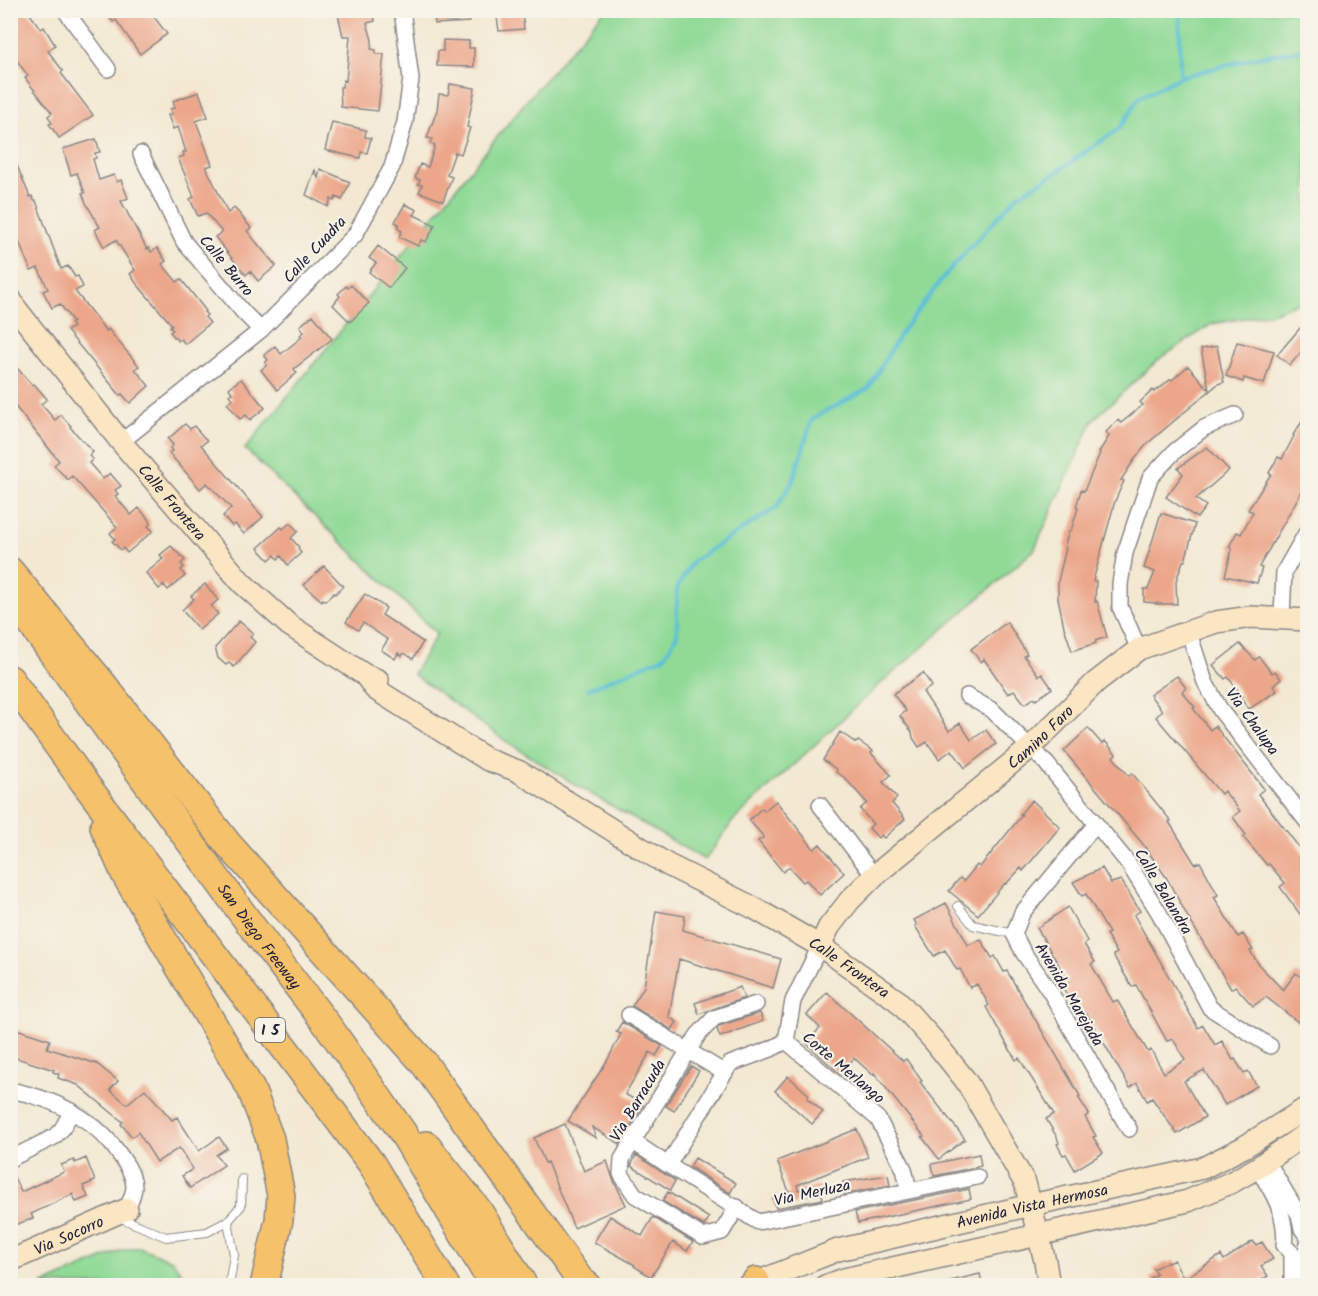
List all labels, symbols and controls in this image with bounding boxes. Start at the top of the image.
street label: Calle Cuadra [277,211,353,289]
street label: Calle Burro [192,229,259,302]
street label: Calle Frontera [131,459,211,547]
street label: Via Chalupa [1219,683,1285,761]
street label: Camino Faro [1002,700,1080,776]
street label: Calle Balandra [1127,844,1198,940]
street label: San Diego Freeway [210,878,307,996]
street label: Calle Frontera [803,931,894,1005]
street label: Avenida Marejada [1028,938,1110,1052]
road number: I 5 [255,1018,285,1042]
street label: Corte Merlango [796,1026,890,1110]
street label: Via Barracuda [604,1055,673,1147]
street label: Via Merluza [772,1173,853,1214]
street label: Avenida Vista Hermosa [954,1178,1111,1236]
street label: Via Socorro [30,1210,108,1263]

